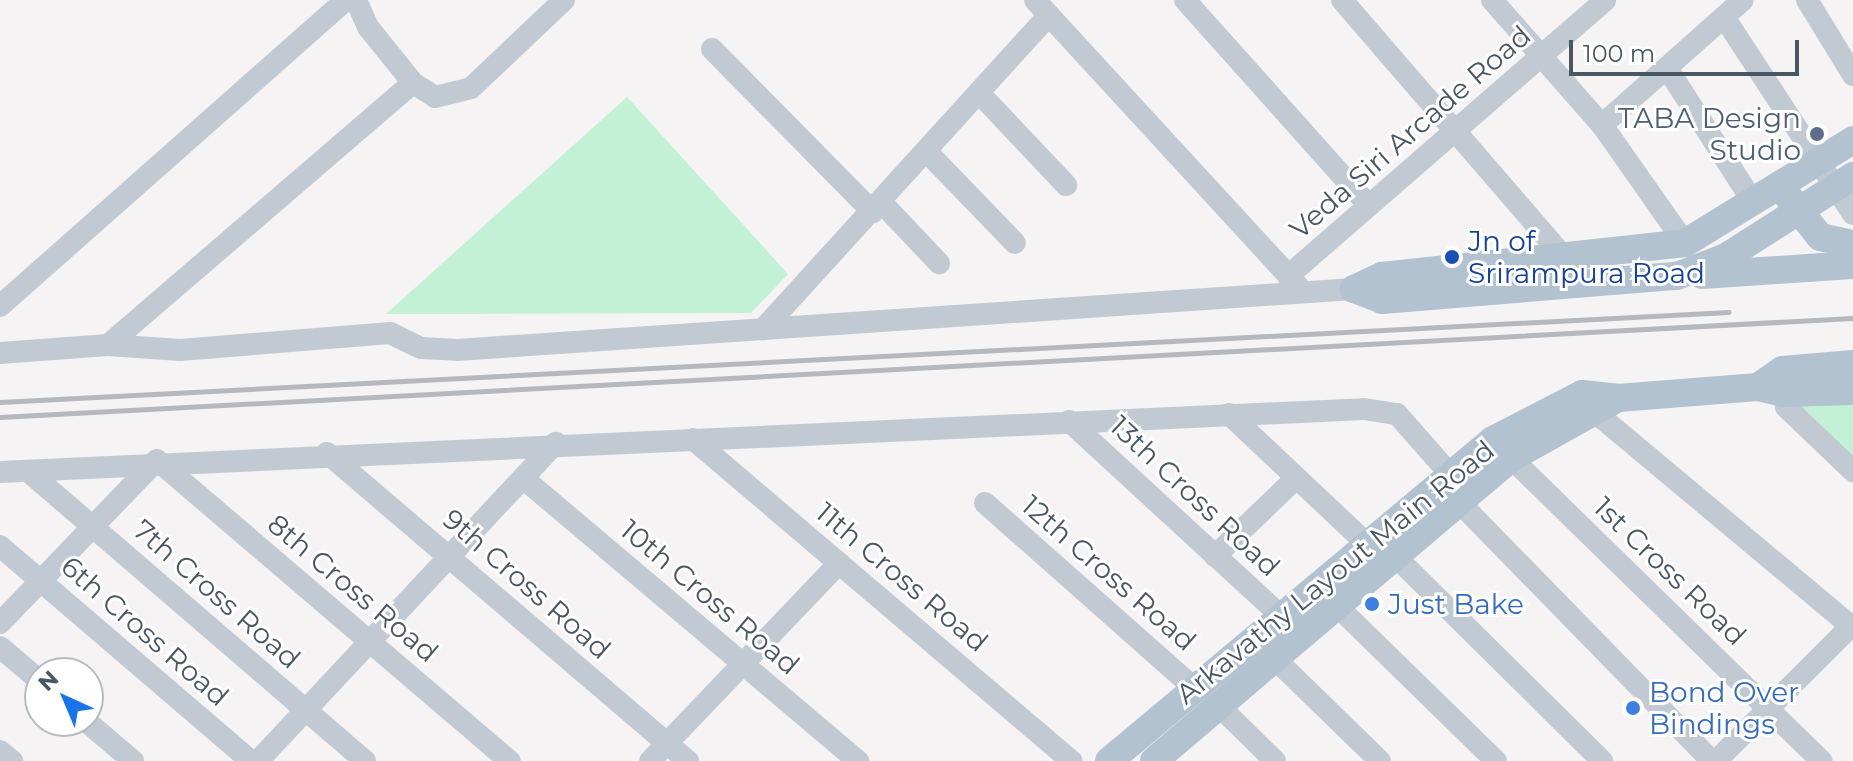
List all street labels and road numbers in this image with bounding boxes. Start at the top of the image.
street label: Veda Siri Arcade Road [1283,18,1537,246]
street label: 13th Cross Road [1103,409,1287,583]
street label: Arkavathy Layout Main Road [1169,433,1501,711]
street label: 12th Cross Road [1015,488,1203,658]
street label: 1st Cross Road [1587,490,1753,652]
street label: 11th Cross Road [809,495,995,659]
street label: 9th Cross Road [436,502,618,666]
street label: 8th Cross Road [261,507,445,669]
street label: 7th Cross Road [127,512,307,676]
street label: 10th Cross Road [614,513,806,681]
street label: 6th Cross Road [54,549,236,713]

